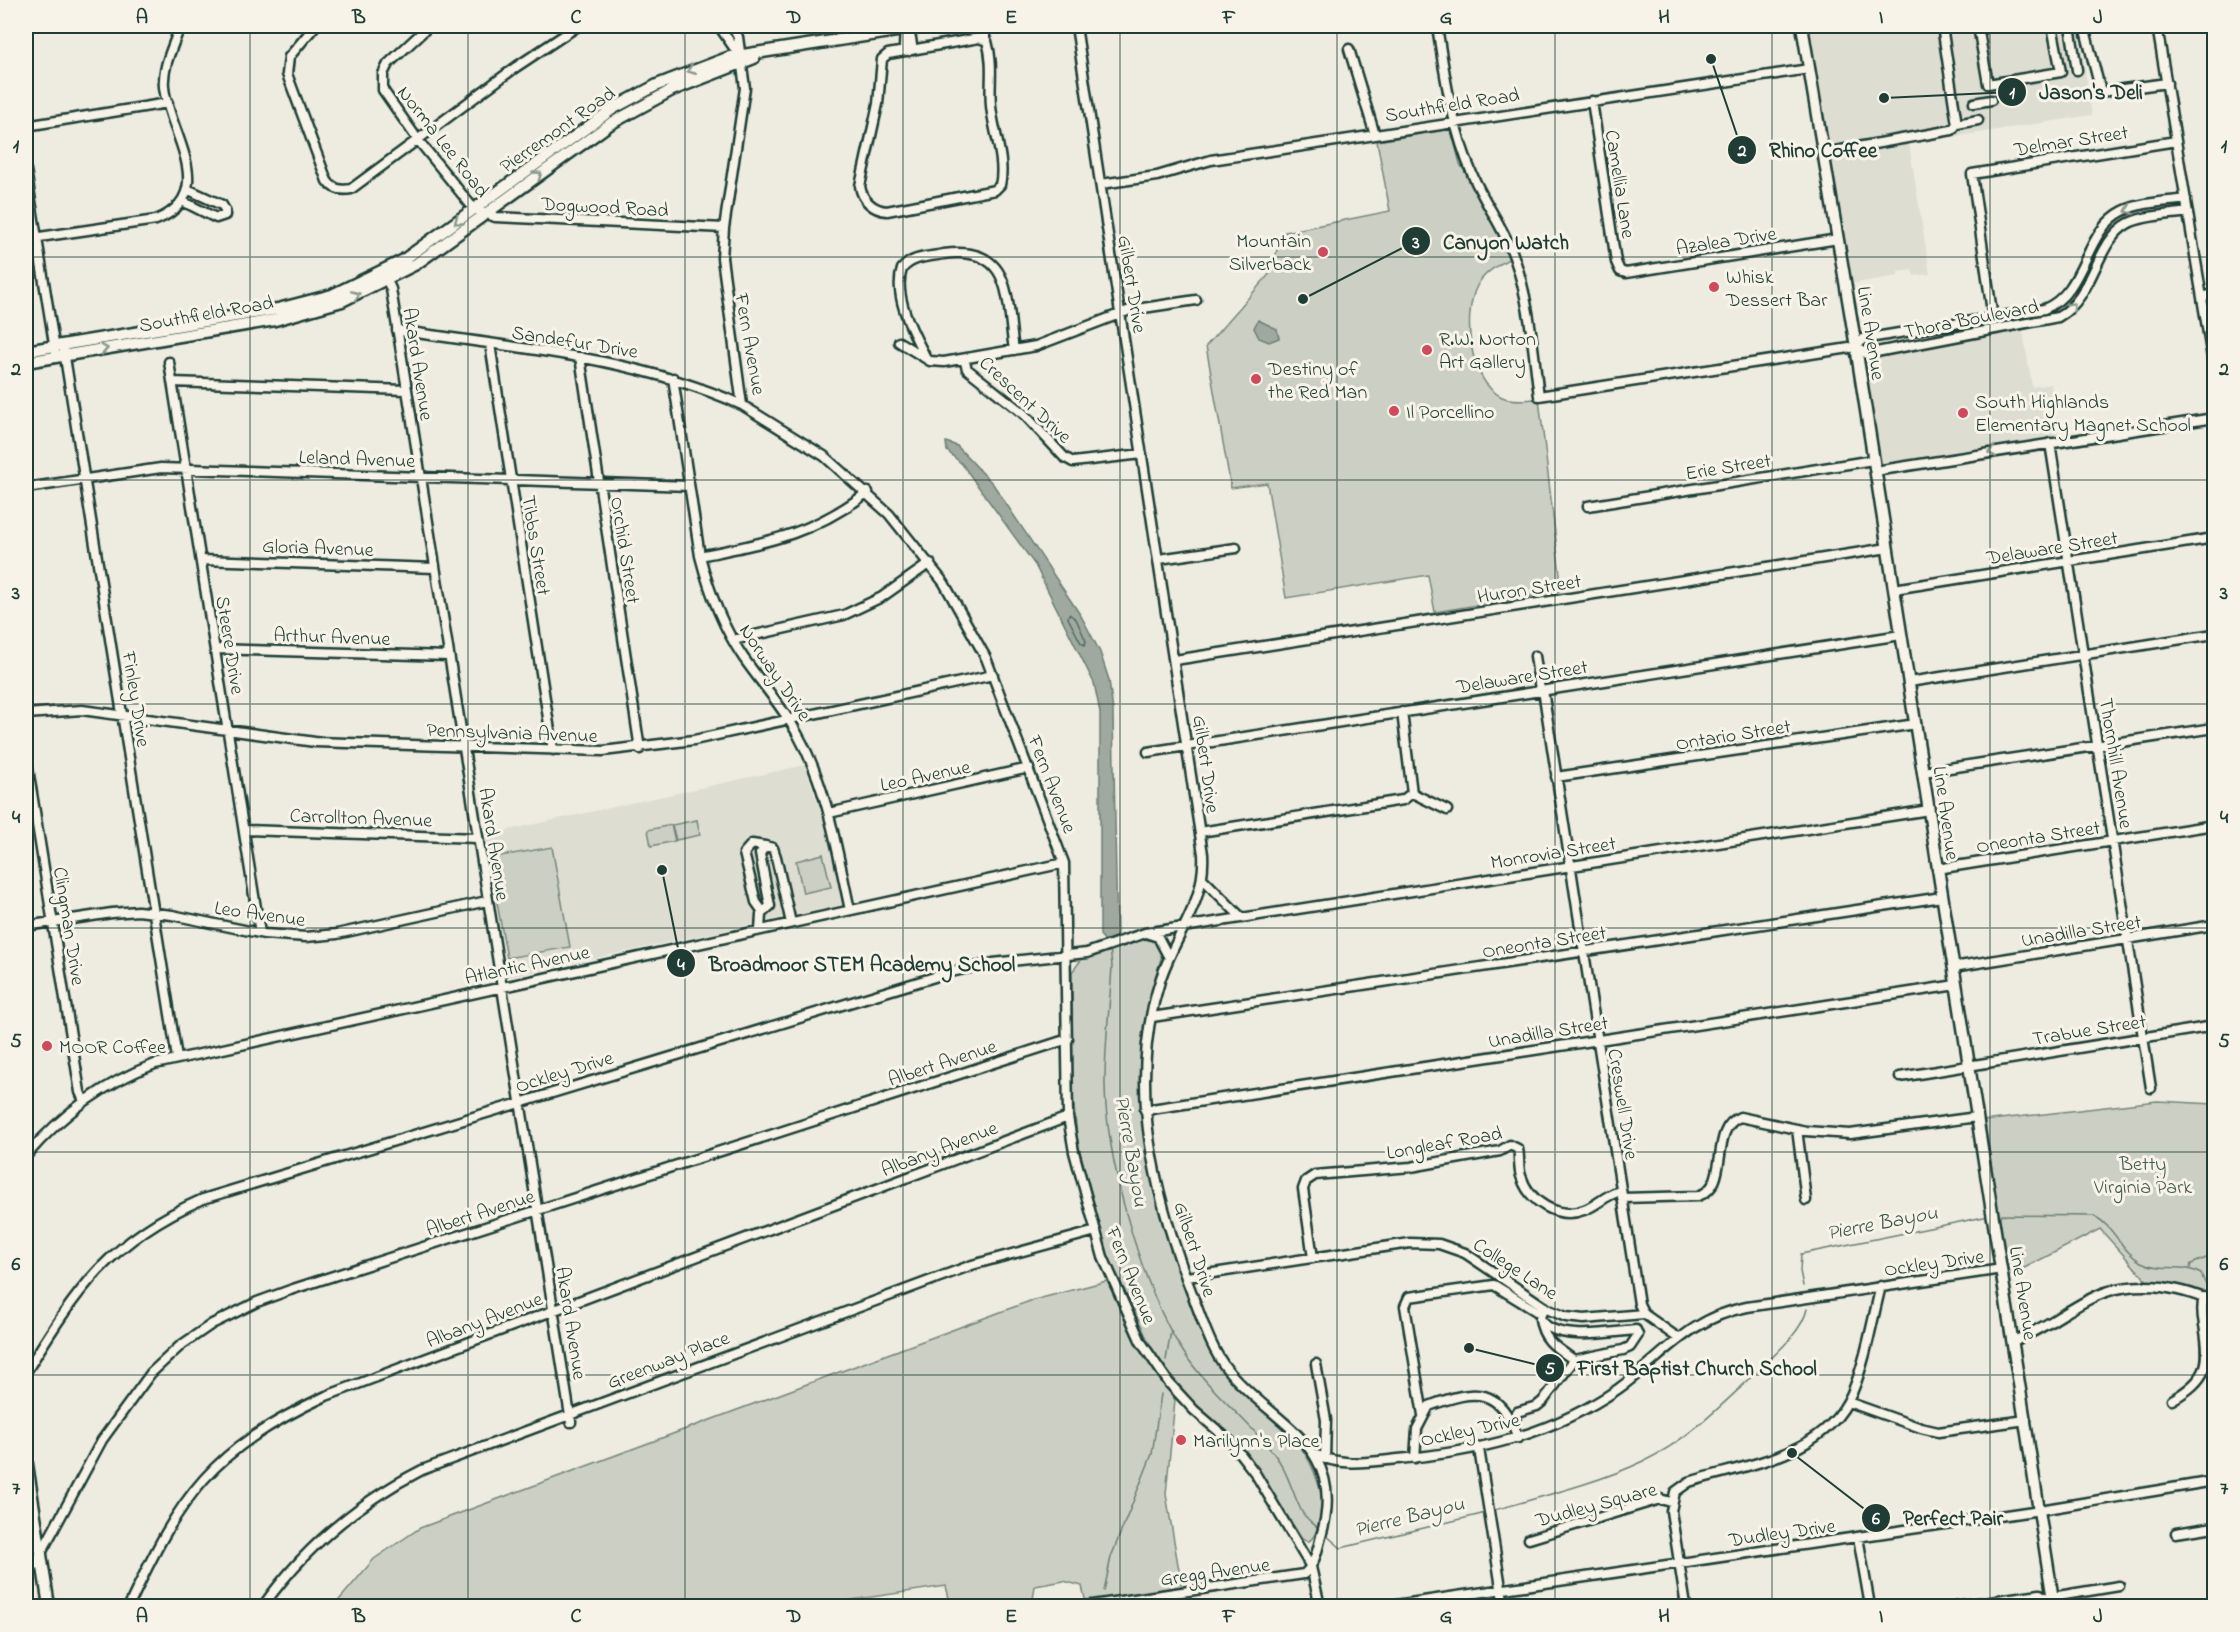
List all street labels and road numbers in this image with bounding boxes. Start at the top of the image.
street label: Norma Lee Road [389,80,495,205]
street label: Pierremont Road [495,80,622,182]
street label: Southfield Road [1383,82,1522,131]
street label: Delmar Street [2011,119,2131,166]
street label: Camellia Lane [1596,128,1641,241]
street label: Dogwood Road [539,191,669,227]
street label: Azalea Drive [1674,220,1779,265]
street label: Gilbert Drive [1108,233,1153,335]
street label: Line Avenue [1848,284,1891,382]
street label: Southfield Road [137,289,276,342]
street label: Fern Avenue [725,290,772,398]
street label: Thora Boulevard [1902,293,2041,348]
street label: Akard Avenue [393,306,440,423]
street label: Sandefur Drive [509,319,640,368]
street label: Crescent Drive [971,350,1077,452]
street label: Leland Avenue [298,444,416,477]
street label: Erie Street [1684,447,1774,490]
street label: Tibbs Street [512,493,557,598]
street label: Orchid Street [601,495,646,606]
street label: Delaware Street [1984,525,2120,574]
street label: Gloria Avenue [262,533,374,566]
street label: Huron Street [1475,568,1584,613]
street label: Steere Drive [206,594,251,697]
street label: Norway Drive [731,619,817,728]
street label: Arthur Avenue [273,622,391,655]
street label: Finley Drive [112,648,156,749]
street label: Delaware Street [1454,654,1590,703]
street label: Thornhill Avenue [2090,696,2139,831]
street label: Gilbert Drive [1183,713,1226,815]
street label: Ontario Street [1674,713,1793,760]
street label: Pennsylvania Avenue [426,717,598,752]
street label: Fern Avenue [1018,731,1083,838]
street label: Leo Avenue [878,754,973,801]
street label: Line Avenue [1924,764,1965,862]
street label: Akard Avenue [469,786,516,903]
street label: Carrollton Avenue [289,803,433,836]
street label: Oneonta Street [1974,814,2103,863]
street label: Monrovia Street [1489,830,1618,879]
street label: Clingman Drive [43,865,91,988]
street label: Leo Avenue [212,895,307,936]
street label: Unadilla Street [2019,909,2144,956]
street label: Oneonta Street [1480,919,1609,968]
street label: Atlantic Avenue [462,939,593,994]
street label: Trabue Street [2030,1008,2149,1055]
street label: Unadilla Street [1486,1010,1611,1057]
street label: Albert Avenue [885,1033,1001,1096]
street label: Ockley Drive [512,1045,617,1102]
street label: Creswell Drive [1598,1047,1645,1162]
street label: Albany Avenue [877,1115,1002,1186]
street label: Longleaf Road [1384,1120,1505,1170]
street label: Albert Avenue [423,1183,539,1246]
street label: Gilbert Drive [1165,1198,1223,1301]
street label: Fern Avenue [1097,1222,1162,1329]
street label: College Lane [1466,1232,1563,1309]
street label: Ockley Drive [1882,1243,1986,1286]
street label: Line Avenue [2000,1244,2043,1342]
street label: Akard Avenue [546,1265,593,1382]
street label: Albany Avenue [422,1286,547,1357]
street label: Greenway Place [604,1325,734,1398]
street label: Ockley Drive [1418,1407,1523,1456]
street label: Dudley Square [1532,1476,1660,1537]
street label: Dudley Drive [1726,1513,1838,1556]
street label: Gregg Avenue [1159,1551,1272,1597]

